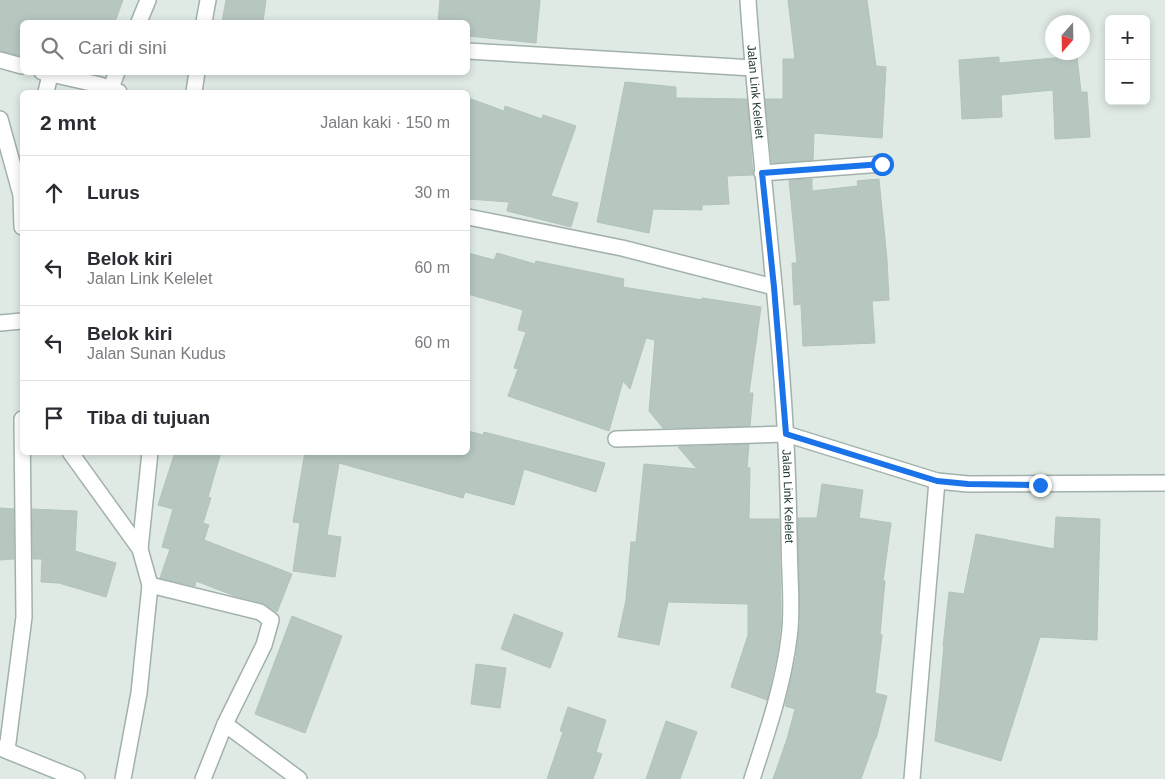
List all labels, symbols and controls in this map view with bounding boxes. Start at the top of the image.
north arrow [1045,15,1090,60]
map controls [1105,15,1150,105]
button: + [1105,15,1150,60]
search box [20,20,470,75]
icon: search [38,34,66,62]
text: Cari di sini [78,37,167,58]
street label: Jalan Link Kelelet [744,44,767,140]
button: − [1105,60,1150,105]
text: 2 mnt [40,111,96,134]
text: Jalan kaki · 150 m [320,114,450,131]
route start [871,153,894,176]
icon: ahead [40,179,68,207]
text: Lurus [87,182,140,203]
text: 30 m [414,184,450,201]
text: Belok kiri [87,248,173,269]
icon: left [40,254,68,282]
text: 60 m [414,259,450,276]
text: Jalan Link Kelelet [87,270,212,287]
text: Belok kiri [87,323,173,344]
icon: left [40,329,68,357]
text: 60 m [414,334,450,351]
text: Jalan Sunan Kudus [87,345,226,362]
icon: arrive [40,404,68,432]
text: Tiba di tujuan [87,407,210,428]
street label: Jalan Link Kelelet [779,449,796,544]
route end [1029,474,1052,497]

